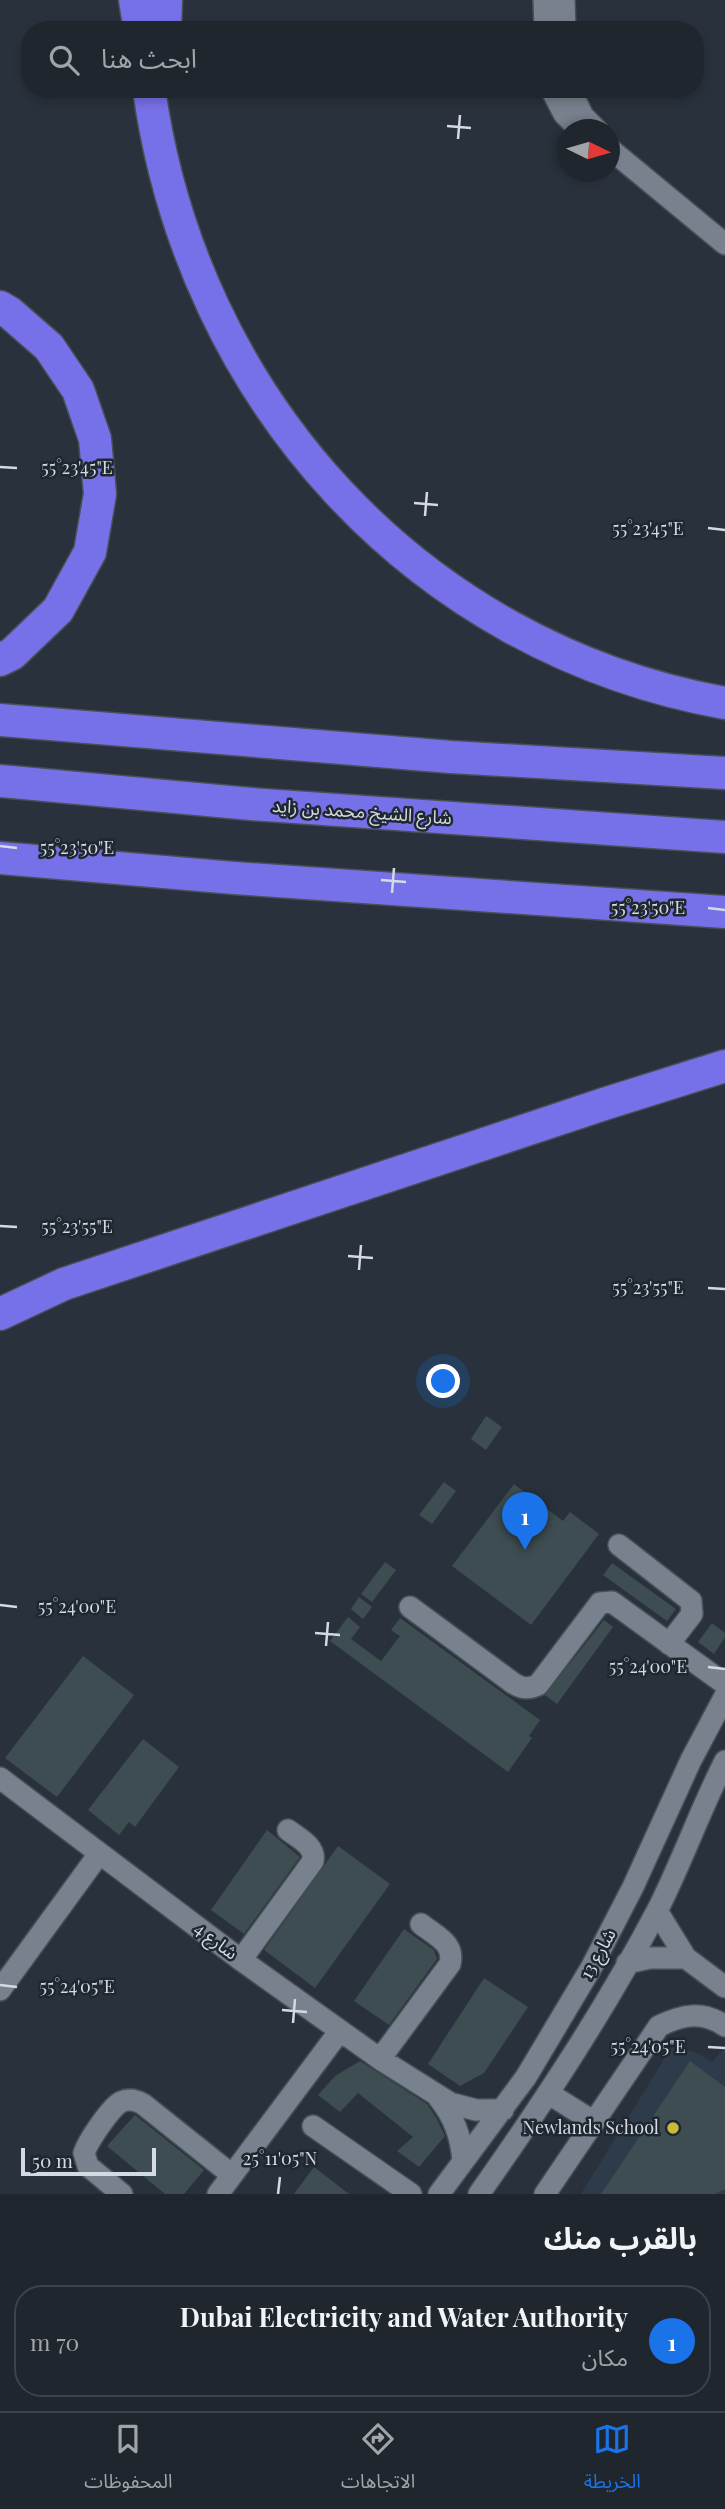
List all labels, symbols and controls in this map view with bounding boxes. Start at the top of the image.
search box [21,21,704,98]
text: ابحث هنا [101,40,197,75]
icon: search [45,41,83,79]
north arrow [557,119,620,182]
text: 55°23'45"E [41,455,113,479]
text: 55°23'45"E [612,516,684,540]
street label: شارع الشيخ محمد بن زايد [271,793,453,832]
text: 55°23'50"E [40,835,114,859]
text: 55°23'50"E [611,895,685,919]
text: 55°23'55"E [41,1214,113,1238]
text: 55°23'55"E [612,1275,684,1299]
your location [426,1364,460,1398]
pin: 1 [502,1492,548,1550]
text: 55°24'00"E [38,1594,116,1618]
text: 55°24'00"E [609,1654,687,1678]
street label: شارع 4 [188,1916,243,1967]
street label: شارع 13 [574,1924,623,1984]
text: 55°24'05"E [39,1974,115,1998]
text: 55°24'05"E [610,2034,686,2058]
place label: Newlands School [523,2115,659,2139]
marker: Newlands School [665,2120,681,2136]
scale bar [21,2145,156,2177]
text: 25°11'05"N [243,2146,318,2170]
text: 50 m [32,2147,73,2173]
text: بالقرب منك [544,2217,697,2257]
text: Dubai Electricity and Water Authority [180,2299,628,2334]
text: 70 m [30,2326,79,2357]
text: 1 [668,2326,676,2357]
text: مكان [582,2341,628,2372]
tab: المحفوظات [84,2420,173,2502]
tab: الاتجاهات [341,2420,415,2502]
tab: الخريطة [584,2420,641,2502]

